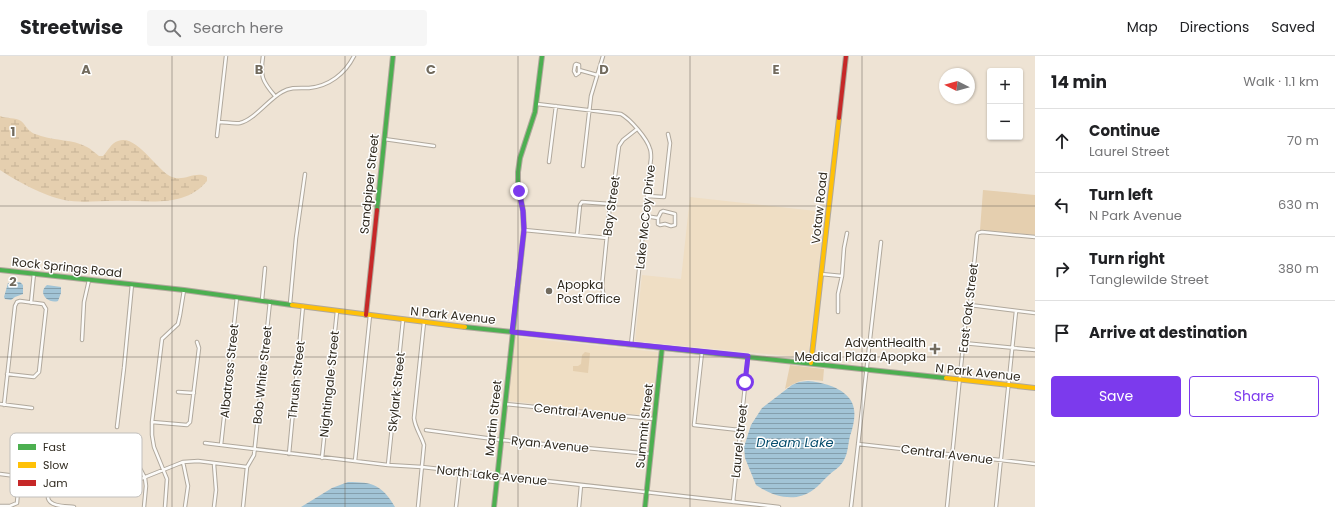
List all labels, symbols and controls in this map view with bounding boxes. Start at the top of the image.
search box [147,10,427,46]
text: Streetwise [20,14,123,41]
icon: search [161,17,183,39]
text: Search here [193,17,283,38]
text: Map [1127,17,1158,37]
text: Directions [1180,17,1249,37]
text: Saved [1271,17,1315,37]
text: A [81,60,91,79]
text: B [255,60,264,79]
text: C [426,60,436,79]
text: D [599,60,609,79]
text: E [772,60,780,79]
north arrow [939,68,975,104]
map controls [987,68,1023,140]
button: + [987,68,1023,104]
text: 14 min [1051,70,1107,94]
text: Walk · 1.1 km [1243,72,1319,91]
button: − [987,104,1023,140]
text: Continue [1089,120,1160,141]
text: 1 [11,122,15,141]
icon: ahead [1051,130,1073,152]
text: 70 m [1287,131,1319,150]
street label: Sandpiper Street [355,133,383,235]
text: Laurel Street [1089,142,1169,161]
street label: Lake McCoy Drive [631,164,659,270]
street label: Votaw Road [807,171,831,245]
street label: Bay Street [598,175,624,237]
route end [510,182,528,200]
text: Turn left [1089,184,1153,205]
icon: left [1051,194,1073,216]
text: 630 m [1278,195,1319,214]
text: N Park Avenue [1089,206,1182,225]
text: Turn right [1089,248,1165,269]
street label: Rock Springs Road [11,253,123,281]
icon: right [1051,258,1073,280]
text: 380 m [1278,259,1319,278]
street label: East Oak Street [954,262,982,354]
text: Tanglewilde Street [1089,270,1209,289]
text: 2 [9,272,17,291]
place label: Apopka Post Office [557,276,620,307]
marker: Apopka Post Office [544,286,554,296]
street label: N Park Avenue [410,302,496,328]
icon: arrive [1051,322,1073,344]
text: Arrive at destination [1089,322,1247,343]
street label: Albatross Street [216,323,242,419]
street label: Bob White Street [248,325,276,425]
street label: Nightingale Street [315,330,343,438]
place label: AdventHealth Medical Plaza Apopka [795,334,926,365]
street label: Thrush Street [283,340,309,420]
marker: AdventHealth Medical Plaza Apopka [929,343,941,355]
street label: Skylark Street [383,351,409,433]
street label: N Park Avenue [935,359,1021,385]
route start [736,373,754,391]
button: Save [1051,376,1181,417]
button: Share [1189,376,1319,417]
street label: Martin Street [481,379,505,457]
street label: Summit Street [631,383,657,469]
street label: Central Avenue [533,399,627,425]
street label: Laurel Street [727,403,751,479]
street label: Ryan Avenue [510,431,590,457]
legend [10,433,142,497]
water label: Dream Lake [756,433,834,452]
text: Fast [43,439,66,455]
street label: Central Avenue [900,440,994,468]
text: Slow [43,457,68,473]
street label: North Lake Avenue [436,461,548,489]
text: Jam [43,475,68,491]

